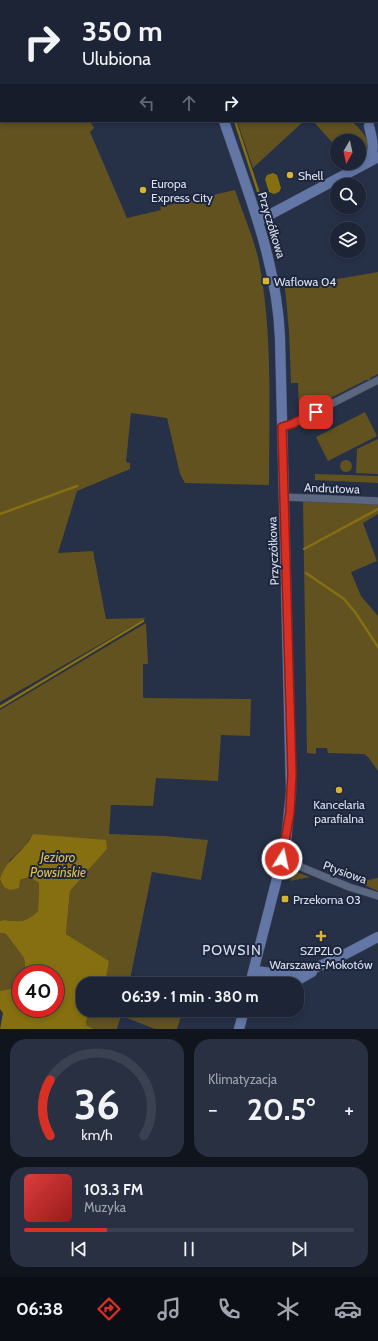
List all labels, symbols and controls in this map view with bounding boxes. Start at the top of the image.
text: 350 m [82,14,163,48]
icon: right [16,16,68,68]
text: Ulubiona [82,48,151,70]
icon: left [136,92,158,114]
icon: ahead [178,92,200,114]
icon: right [220,92,242,114]
north arrow [330,134,366,170]
map controls [330,134,366,258]
place label: Shell [298,168,323,183]
marker: Shell [285,170,295,180]
place label: Europa Express City [151,176,213,205]
button: search [330,178,366,214]
marker: Europa Express City [138,185,148,195]
street label: Przyczółkowa [255,190,289,260]
button: layers [330,222,366,258]
place label: Waflowa 04 [274,274,336,289]
marker: Waflowa 04 [261,276,271,286]
pin [299,395,333,429]
icon: arrive [305,401,327,423]
street label: Andrutowa [304,480,360,496]
street label: Przyczółkowa [264,516,282,586]
marker: Kancelaria parafialna [334,785,344,795]
place label: Kancelaria parafialna [313,797,365,826]
position arrow [261,838,303,880]
water label: Jezioro Powsińskie [30,849,86,880]
street label: Ptysiowa [321,857,369,887]
place label: Przekorna 03 [293,892,361,907]
marker: Przekorna 03 [280,894,290,904]
marker: SZPZLO Warszawa-Mokotów [315,930,327,942]
district label: POWSIN [202,941,262,959]
place label: SZPZLO Warszawa-Mokotów [269,943,373,972]
speed limit sign: 40 [12,965,64,1017]
text: 06:39 · 1 min · 380 m [121,988,259,1006]
text: Klimatyzacja [208,1071,277,1087]
text: 36 [74,1079,120,1129]
text: 20.5° [247,1091,315,1128]
text: − [208,1096,218,1123]
text: + [344,1096,354,1123]
text: km/h [81,1126,113,1144]
text: 103.3 FM [84,1181,143,1199]
text: Muzyka [84,1199,126,1215]
icon: previous [68,1238,90,1260]
icon: pause [178,1238,200,1260]
icon: next [288,1238,310,1260]
icon: directions [95,1295,123,1323]
icon: music [155,1295,183,1323]
icon: phone [215,1295,243,1323]
icon: climate [274,1295,302,1323]
icon: car [334,1295,362,1323]
text: 06:38 [16,1298,63,1320]

